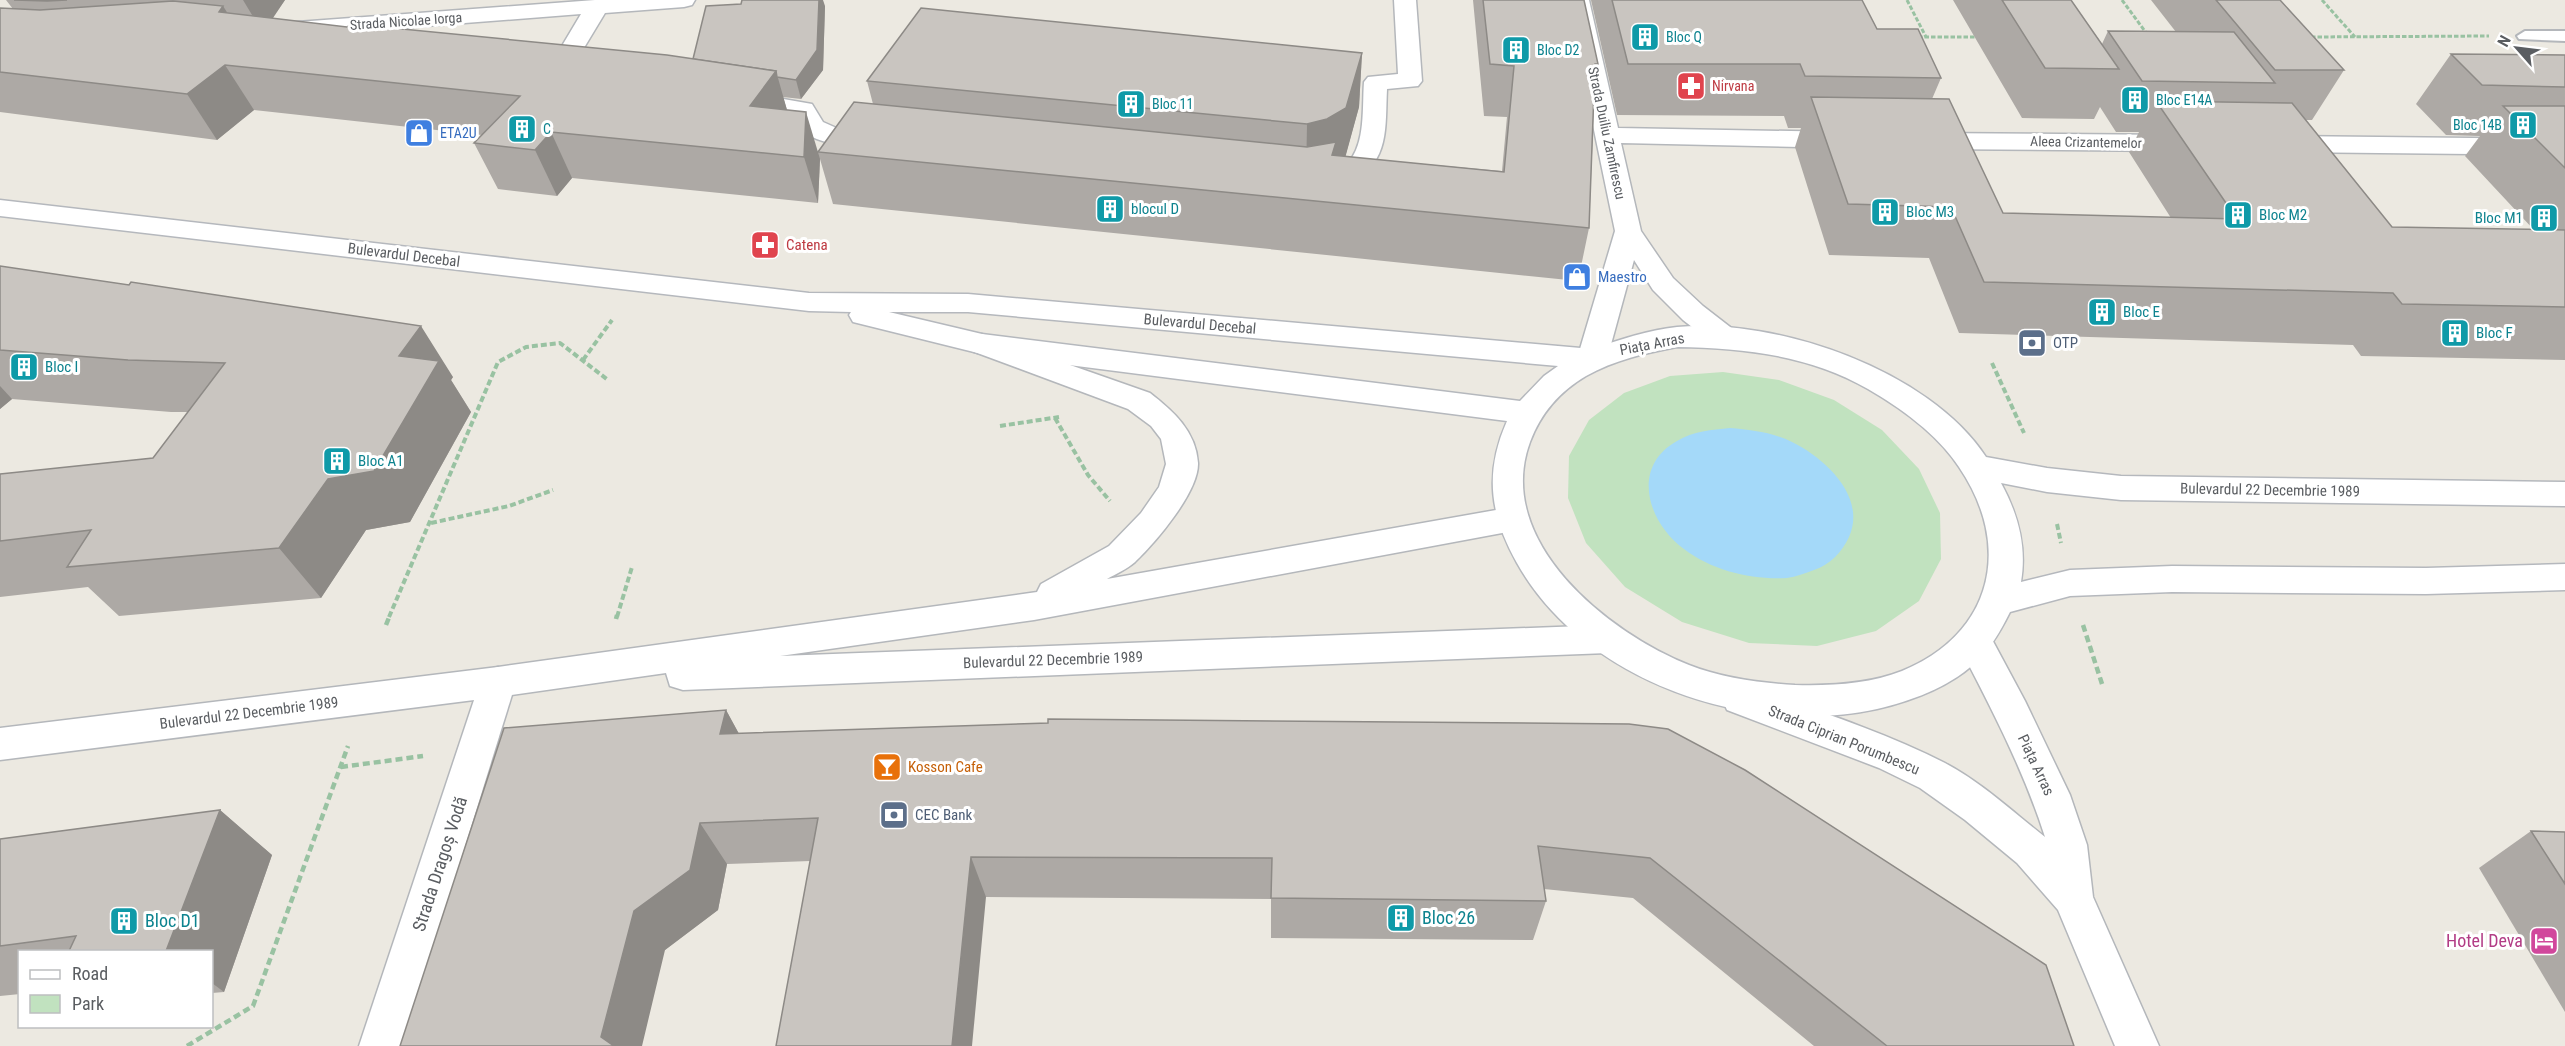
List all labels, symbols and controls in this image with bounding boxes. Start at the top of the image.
street label: Strada Nicolae Iorga [349,9,463,33]
north arrow [2487,18,2547,78]
building icon: Bloc Q [1629,21,1661,53]
place label: Bloc Q [1666,29,1702,45]
text: N [2494,32,2515,50]
building icon: Bloc D2 [1500,34,1532,66]
place label: Bloc D2 [1537,42,1580,58]
street label: Strada Duiliu Zamfirescu [1585,65,1629,201]
pharmacy icon: Nirvana [1675,70,1707,102]
place label: Nirvana [1712,78,1754,94]
building icon: Bloc E14A [2119,84,2151,116]
building icon: Bloc 11 [1115,88,1147,120]
place label: Bloc E14A [2156,92,2212,108]
place label: Bloc 11 [1152,96,1193,112]
building icon: Bloc 14B [2507,109,2539,141]
building icon: C [506,113,538,145]
shop icon: ETA2U [403,117,435,149]
place label: Bloc 14B [2453,117,2502,133]
place label: C [543,121,551,137]
place label: ETA2U [440,125,477,141]
street label: Aleea Crizantemelor [2030,133,2142,151]
building icon: blocul D [1094,193,1126,225]
building icon: Bloc M3 [1869,196,1901,228]
building icon: Bloc M2 [2222,199,2254,231]
place label: blocul D [1131,200,1179,218]
building icon: Bloc M1 [2528,202,2560,234]
place label: Bloc M3 [1906,203,1954,221]
place label: Bloc M2 [2259,206,2307,224]
place label: Bloc M1 [2475,209,2523,227]
pharmacy icon: Catena [749,229,781,261]
place label: Catena [786,236,828,254]
street label: Bulevardul Decebal [347,239,461,271]
shop icon: Maestro [1561,261,1593,293]
place label: Maestro [1598,268,1647,286]
building icon: Bloc E [2086,296,2118,328]
place label: Bloc E [2123,303,2160,321]
street label: Bulevardul Decebal [1143,310,1257,338]
building icon: Bloc F [2439,317,2471,349]
place label: Bloc F [2476,324,2513,342]
bank icon: OTP [2016,327,2048,359]
street label: Piața Arras [1618,329,1686,359]
place label: OTP [2053,334,2078,352]
building icon: Bloc I [8,351,40,383]
place label: Bloc I [45,358,78,376]
building icon: Bloc A1 [321,445,353,477]
place label: Bloc A1 [358,452,404,470]
street label: Bulevardul 22 Decembrie 1989 [2180,479,2360,501]
street label: Bulevardul 22 Decembrie 1989 [963,648,1143,672]
street label: Bulevardul 22 Decembrie 1989 [159,693,339,733]
street label: Strada Ciprian Porumbescu [1766,701,1922,779]
street label: Piața Arras [2014,732,2058,799]
bar icon: Kosson Cafe [871,751,903,783]
place label: Kosson Cafe [908,758,983,776]
street label: Strada Dragoș Vodă [408,794,472,934]
bank icon: CEC Bank [878,799,910,831]
place label: CEC Bank [915,806,973,824]
building icon: Bloc 26 [1385,902,1417,934]
building icon: Bloc D1 [108,905,140,937]
place label: Bloc 26 [1422,907,1475,928]
place label: Bloc D1 [145,910,200,931]
hotel icon: Hotel Deva [2528,925,2560,957]
place label: Hotel Deva [2446,930,2523,951]
legend [18,950,213,1028]
text: Road [72,963,108,984]
text: Park [72,993,104,1014]

